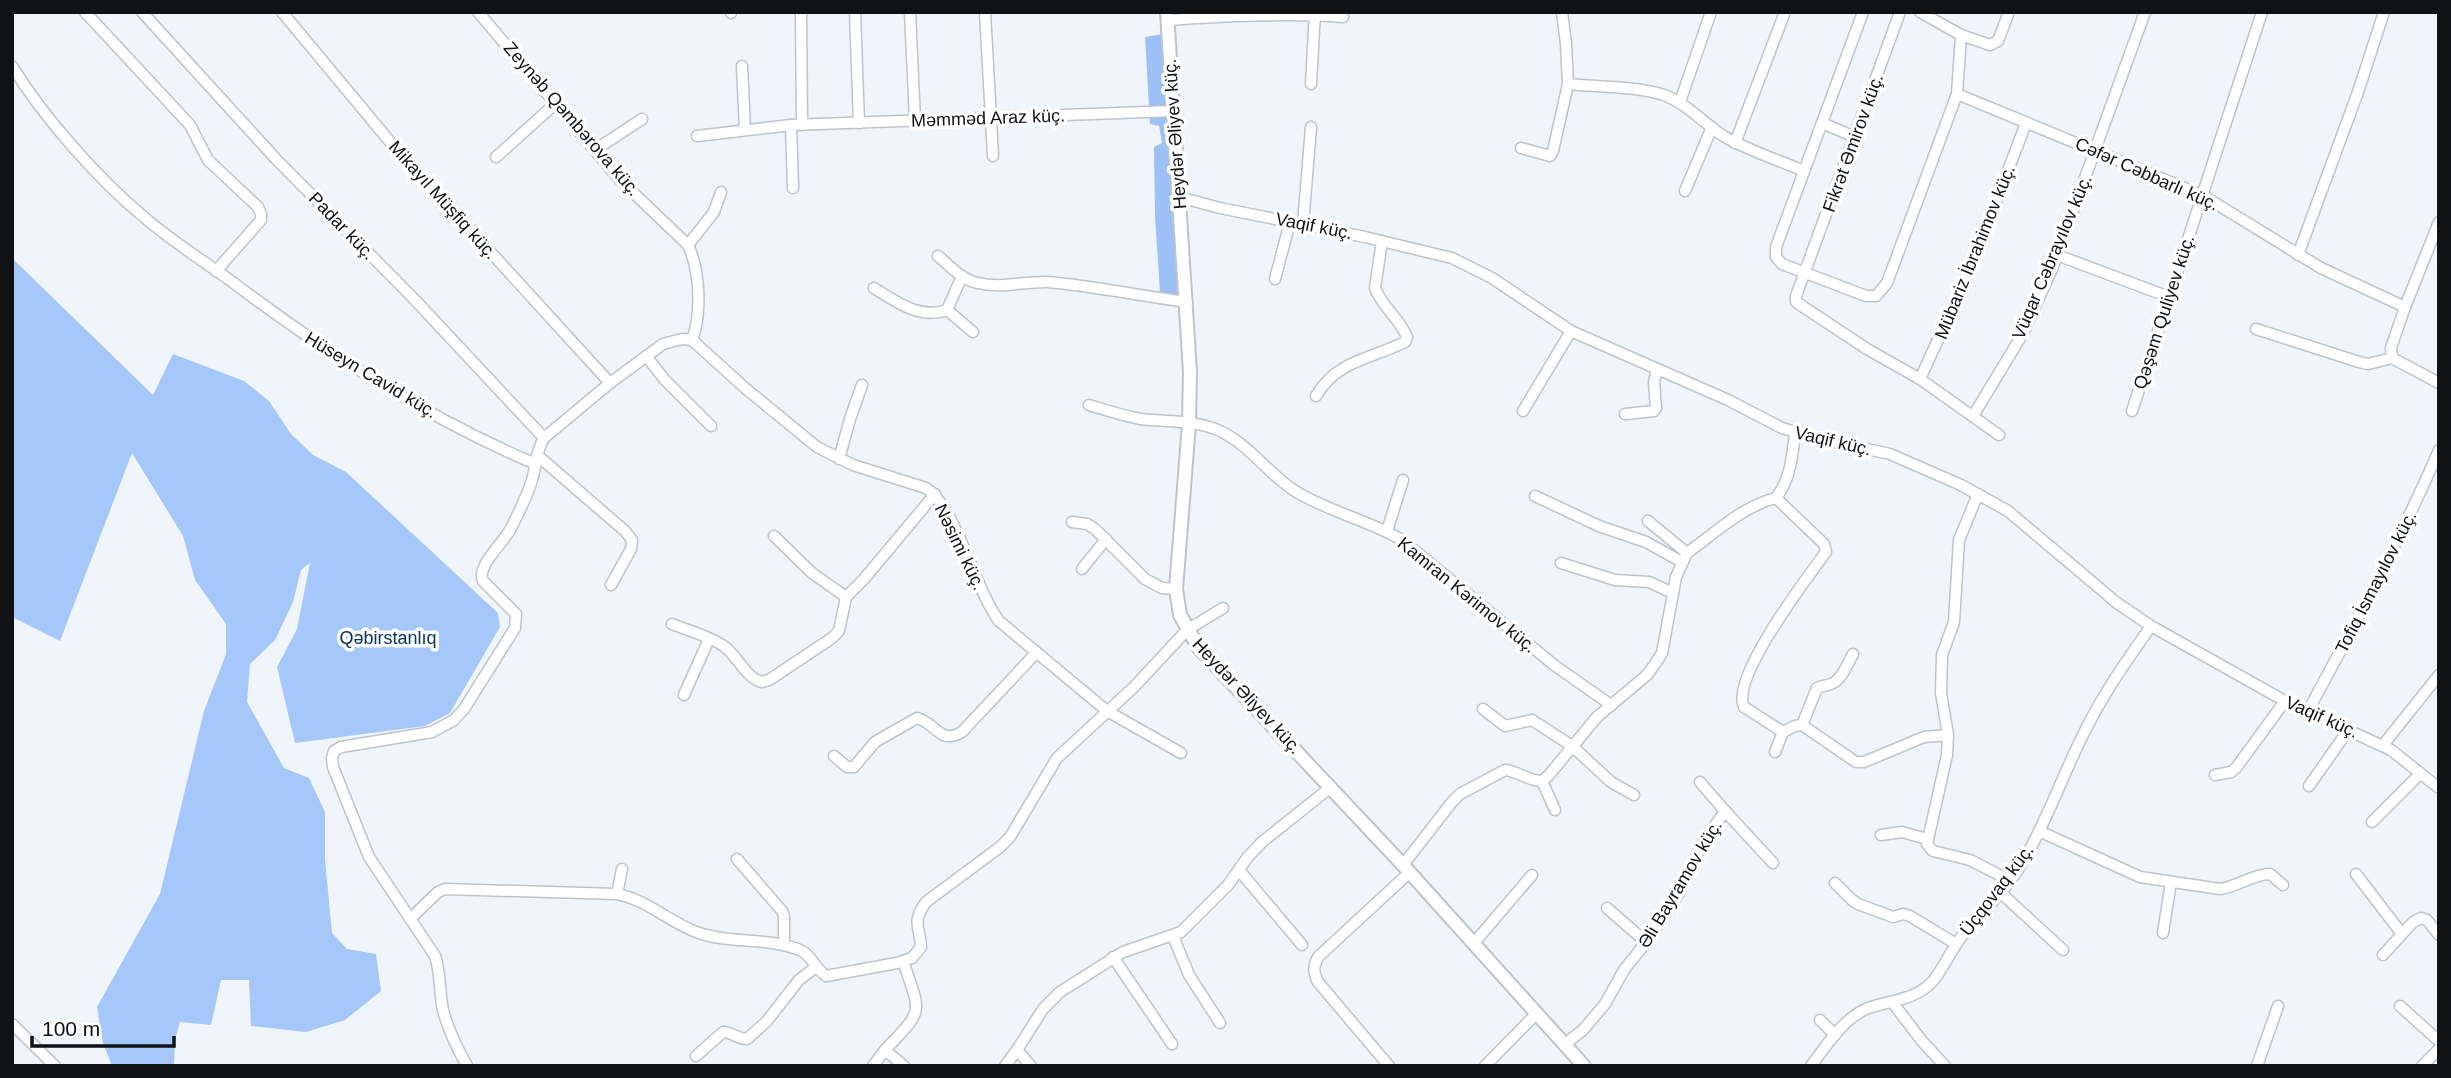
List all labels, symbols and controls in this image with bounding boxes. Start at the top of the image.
street label: Zeynəb Qəmbərova küç. [500,38,644,200]
street label: Heydər Əliyev küç. [1160,58,1190,210]
street label: Fikrət Əmirov küç. [1819,71,1887,215]
street label: Məmməd Araz küç. [911,105,1065,131]
street label: Cəfər Cəbbarlı küç. [2072,133,2222,215]
street label: Mikayıl Müşfiq küç. [385,137,501,263]
street label: Mübariz İbrahimov küç. [1931,162,2019,342]
street label: Vüqar Cəbrayılov küç. [2008,172,2096,342]
street label: Padar küç. [305,188,379,264]
street label: Vaqif küç. [1274,209,1354,243]
street label: Qəşəm Quliyev küç. [2130,232,2198,392]
street label: Hüseyn Cavid küç. [302,328,440,422]
street label: Vaqif küç. [1793,423,1873,459]
street label: Nəsimi küç. [931,501,989,593]
street label: Tofiq İsmayılov küç. [2331,507,2421,657]
street label: Kamran Kərimov küç. [1394,533,1540,657]
park label: Qəbirstanlıq [339,628,437,648]
street label: Heydər Əliyev küç. [1188,634,1306,758]
street label: Vaqif küç. [2282,692,2362,742]
street label: Əli Bayramov küç. [1634,816,1726,952]
street label: Üçqovaq küç. [1956,840,2038,940]
scale bar [32,1004,173,1048]
text: 100 m [42,1017,100,1040]

